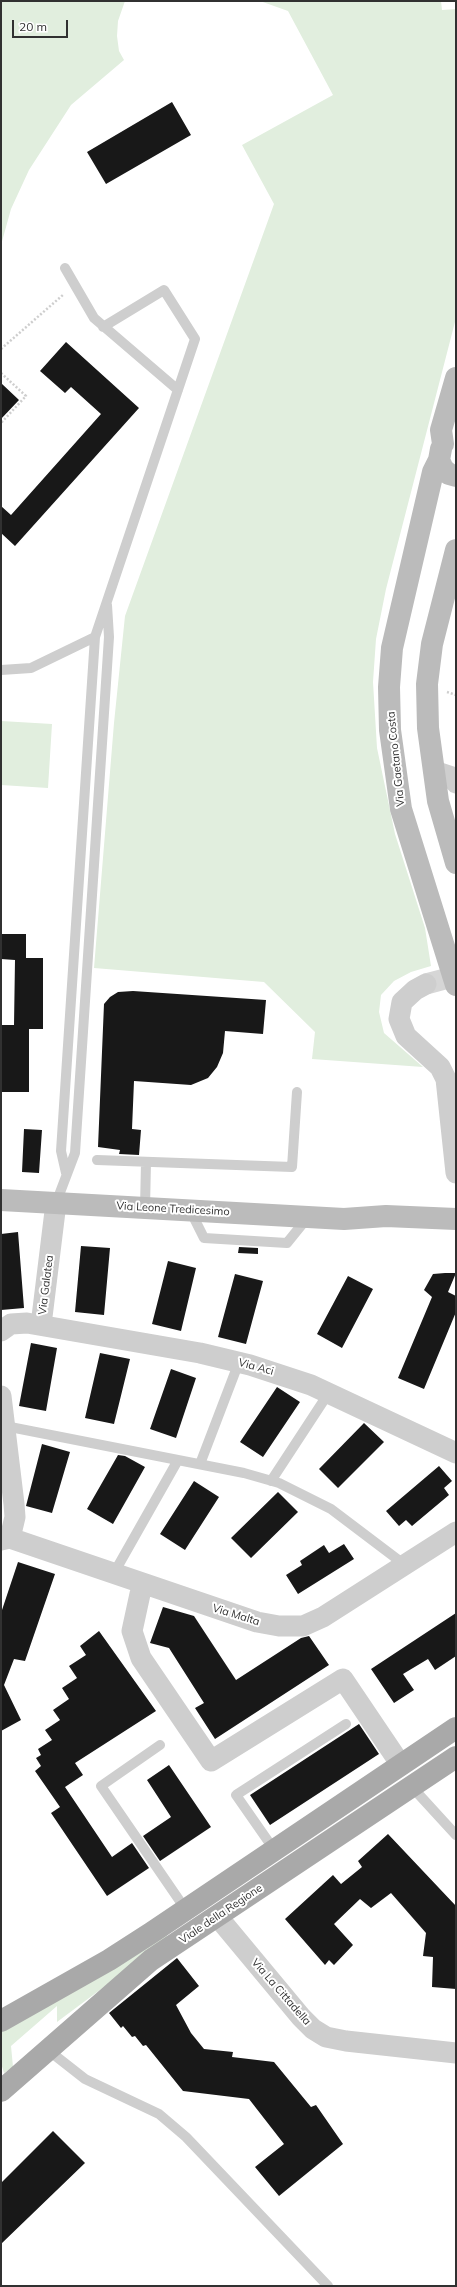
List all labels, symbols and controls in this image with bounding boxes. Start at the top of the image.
scale bar [14,12,70,38]
text: 20 m [19,19,47,34]
street label: Via Gaetano Costa [384,711,408,807]
street label: Via Leone Tredicesimo [116,1199,230,1219]
street label: Via Galatea [36,1254,56,1316]
street label: Via Aci [237,1356,275,1378]
street label: Via Malta [211,1602,261,1628]
street label: Viale della Regione [177,1881,265,1947]
street label: Via La Cittadella [248,1956,314,2028]

